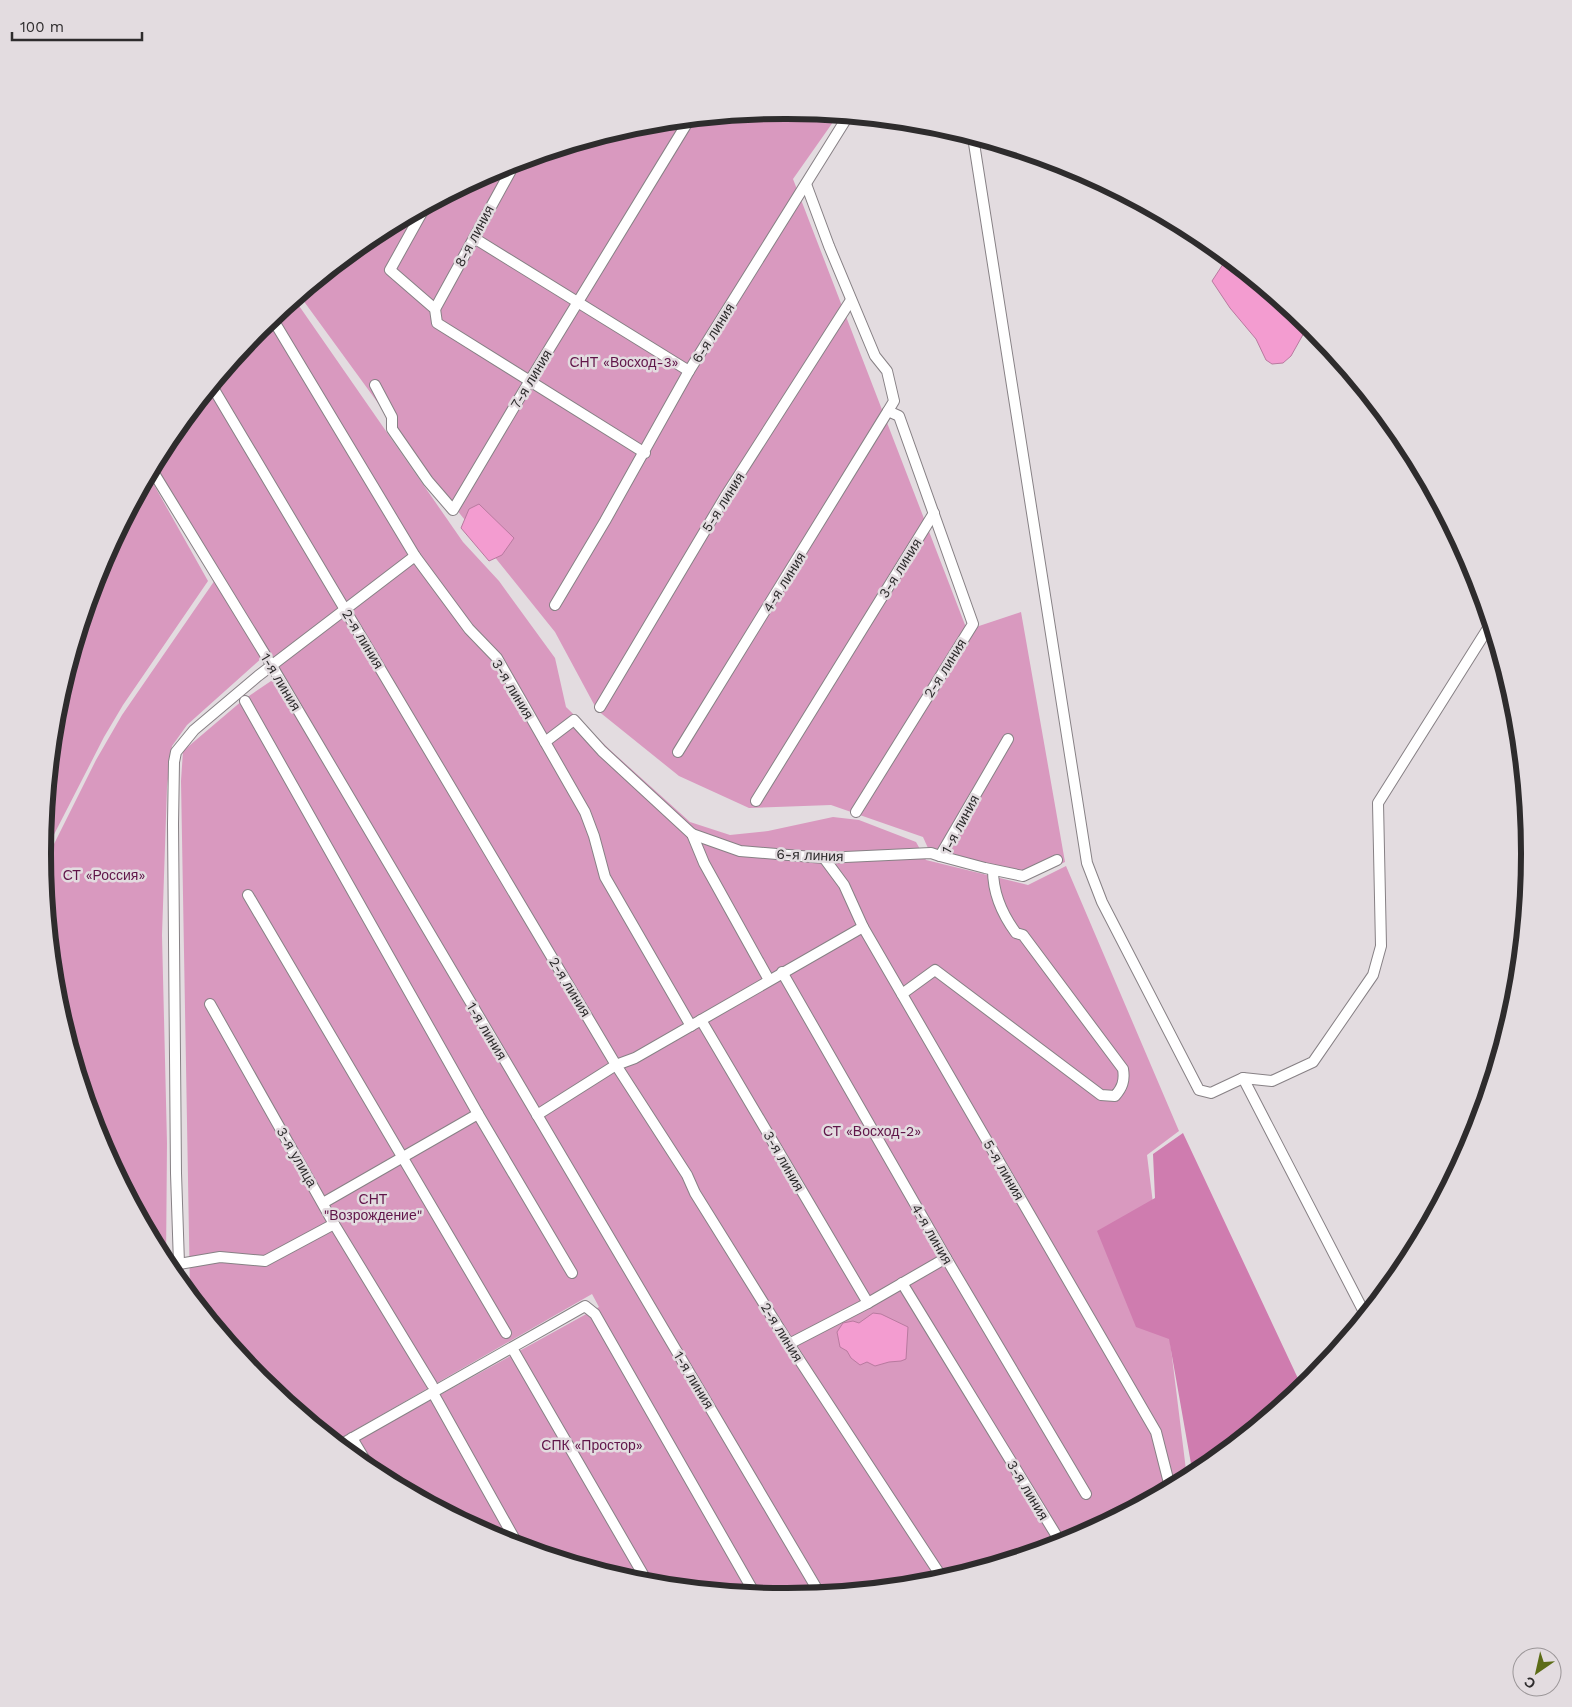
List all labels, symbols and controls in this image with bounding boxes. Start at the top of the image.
scale bar [12,10,142,42]
text: 100 m [20,18,64,36]
street label: 8-я линия [451,203,497,269]
street label: 6-я линия [688,300,738,366]
street label: 7-я линия [507,347,555,411]
park label: СНТ «Восход-3» [569,354,679,370]
street label: 5-я линия [699,469,747,535]
street label: 3-я линия [876,535,924,601]
street label: 4-я линия [759,549,809,615]
street label: 2-я линия [339,606,387,672]
street label: 2-я линия [921,636,969,700]
street label: 1-я линия [258,650,304,714]
street label: 3-я линия [489,656,537,722]
street label: 1-я линия [938,792,982,856]
street label: 6-я линия [776,846,844,864]
park label: СТ «Россия» [63,867,145,883]
street label: 2-я линия [546,954,594,1020]
street label: 1-я линия [464,999,510,1063]
park label: СТ «Восход-2» [823,1123,921,1139]
street label: 3-я улица [274,1124,321,1190]
street label: 3-я линия [760,1128,808,1194]
street label: 5-я линия [980,1137,1028,1203]
park label: СНТ "Возрождение" [324,1191,422,1223]
street label: 4-я линия [908,1201,956,1267]
street label: 2-я линия [758,1300,806,1364]
street label: 1-я линия [671,1348,717,1412]
park label: СПК «Простор» [541,1437,643,1453]
street label: 3-я линия [1004,1457,1052,1523]
north arrow [1512,1647,1562,1697]
text: С [1521,1673,1538,1692]

